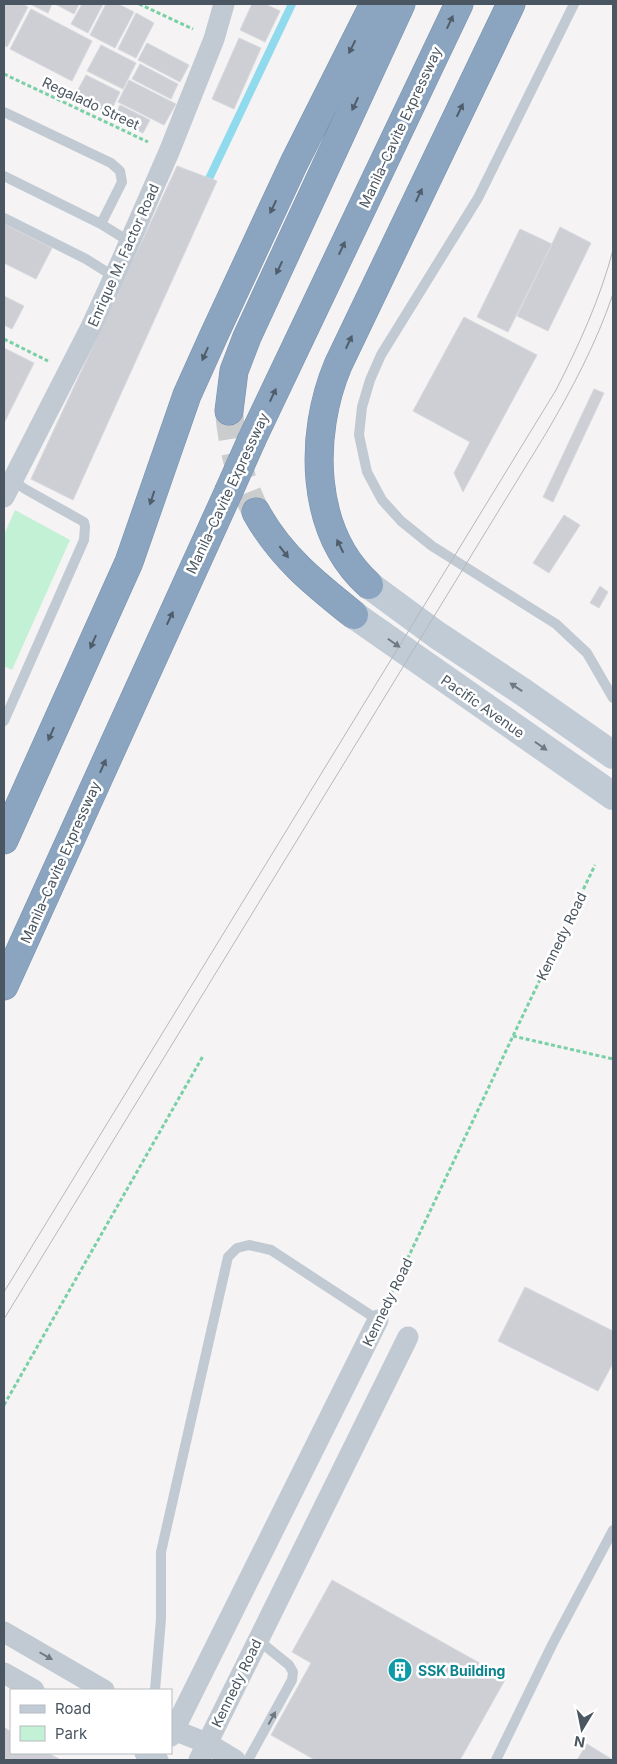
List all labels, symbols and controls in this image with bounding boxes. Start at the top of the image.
one-way arrow [446,15,454,29]
one-way arrow [348,40,356,54]
street label: Manila–Cavite Expressway [355,44,445,210]
street label: Regalado Street [40,73,143,133]
one-way arrow [351,97,359,111]
one-way arrow [455,102,464,117]
street label: Enrique M. Factor Road [84,181,162,329]
one-way arrow [415,188,423,202]
one-way arrow [269,200,277,214]
one-way arrow [338,241,346,255]
one-way arrow [274,261,282,275]
one-way arrow [345,334,353,349]
one-way arrow [201,347,209,361]
one-way arrow [269,388,277,402]
street label: Manila–Cavite Expressway [182,410,272,576]
one-way arrow [148,490,155,505]
one-way arrow [336,539,344,553]
one-way arrow [278,545,289,558]
one-way arrow [166,611,174,625]
one-way arrow [88,635,96,649]
one-way arrow [387,638,401,648]
street label: Pacific Avenue [438,671,528,741]
one-way arrow [509,682,523,692]
one-way arrow [47,727,55,741]
one-way arrow [535,741,548,751]
one-way arrow [99,759,107,773]
street label: Manila–Cavite Expressway [17,778,104,946]
street label: Kennedy Road [532,889,590,983]
street label: Kennedy Road [358,1255,416,1349]
street label: Kennedy Road [207,1636,265,1730]
one-way arrow [39,1652,52,1661]
building icon: SSK Building [387,1657,413,1683]
place label: SSK Building [418,1662,505,1679]
legend [10,1689,172,1754]
text: Road [55,1699,91,1718]
north arrow [557,1704,607,1754]
one-way arrow [267,1711,276,1724]
text: Park [55,1724,88,1743]
text: N [573,1733,586,1752]

